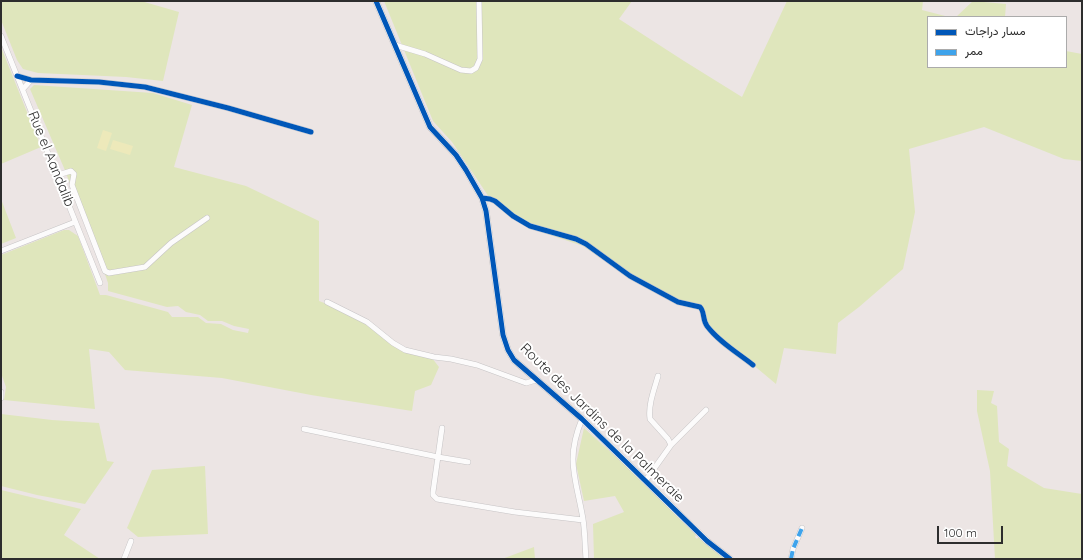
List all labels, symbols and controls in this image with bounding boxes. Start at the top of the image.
legend [927,16,1067,68]
text: مسار دراجات [965,23,1026,38]
text: ممر [965,43,983,58]
street label: Rue el Aandalib [24,109,78,209]
street label: Route des Jardins de la Palmeraie [517,340,687,506]
scale bar [939,518,1005,544]
text: 100 m [944,525,977,540]

